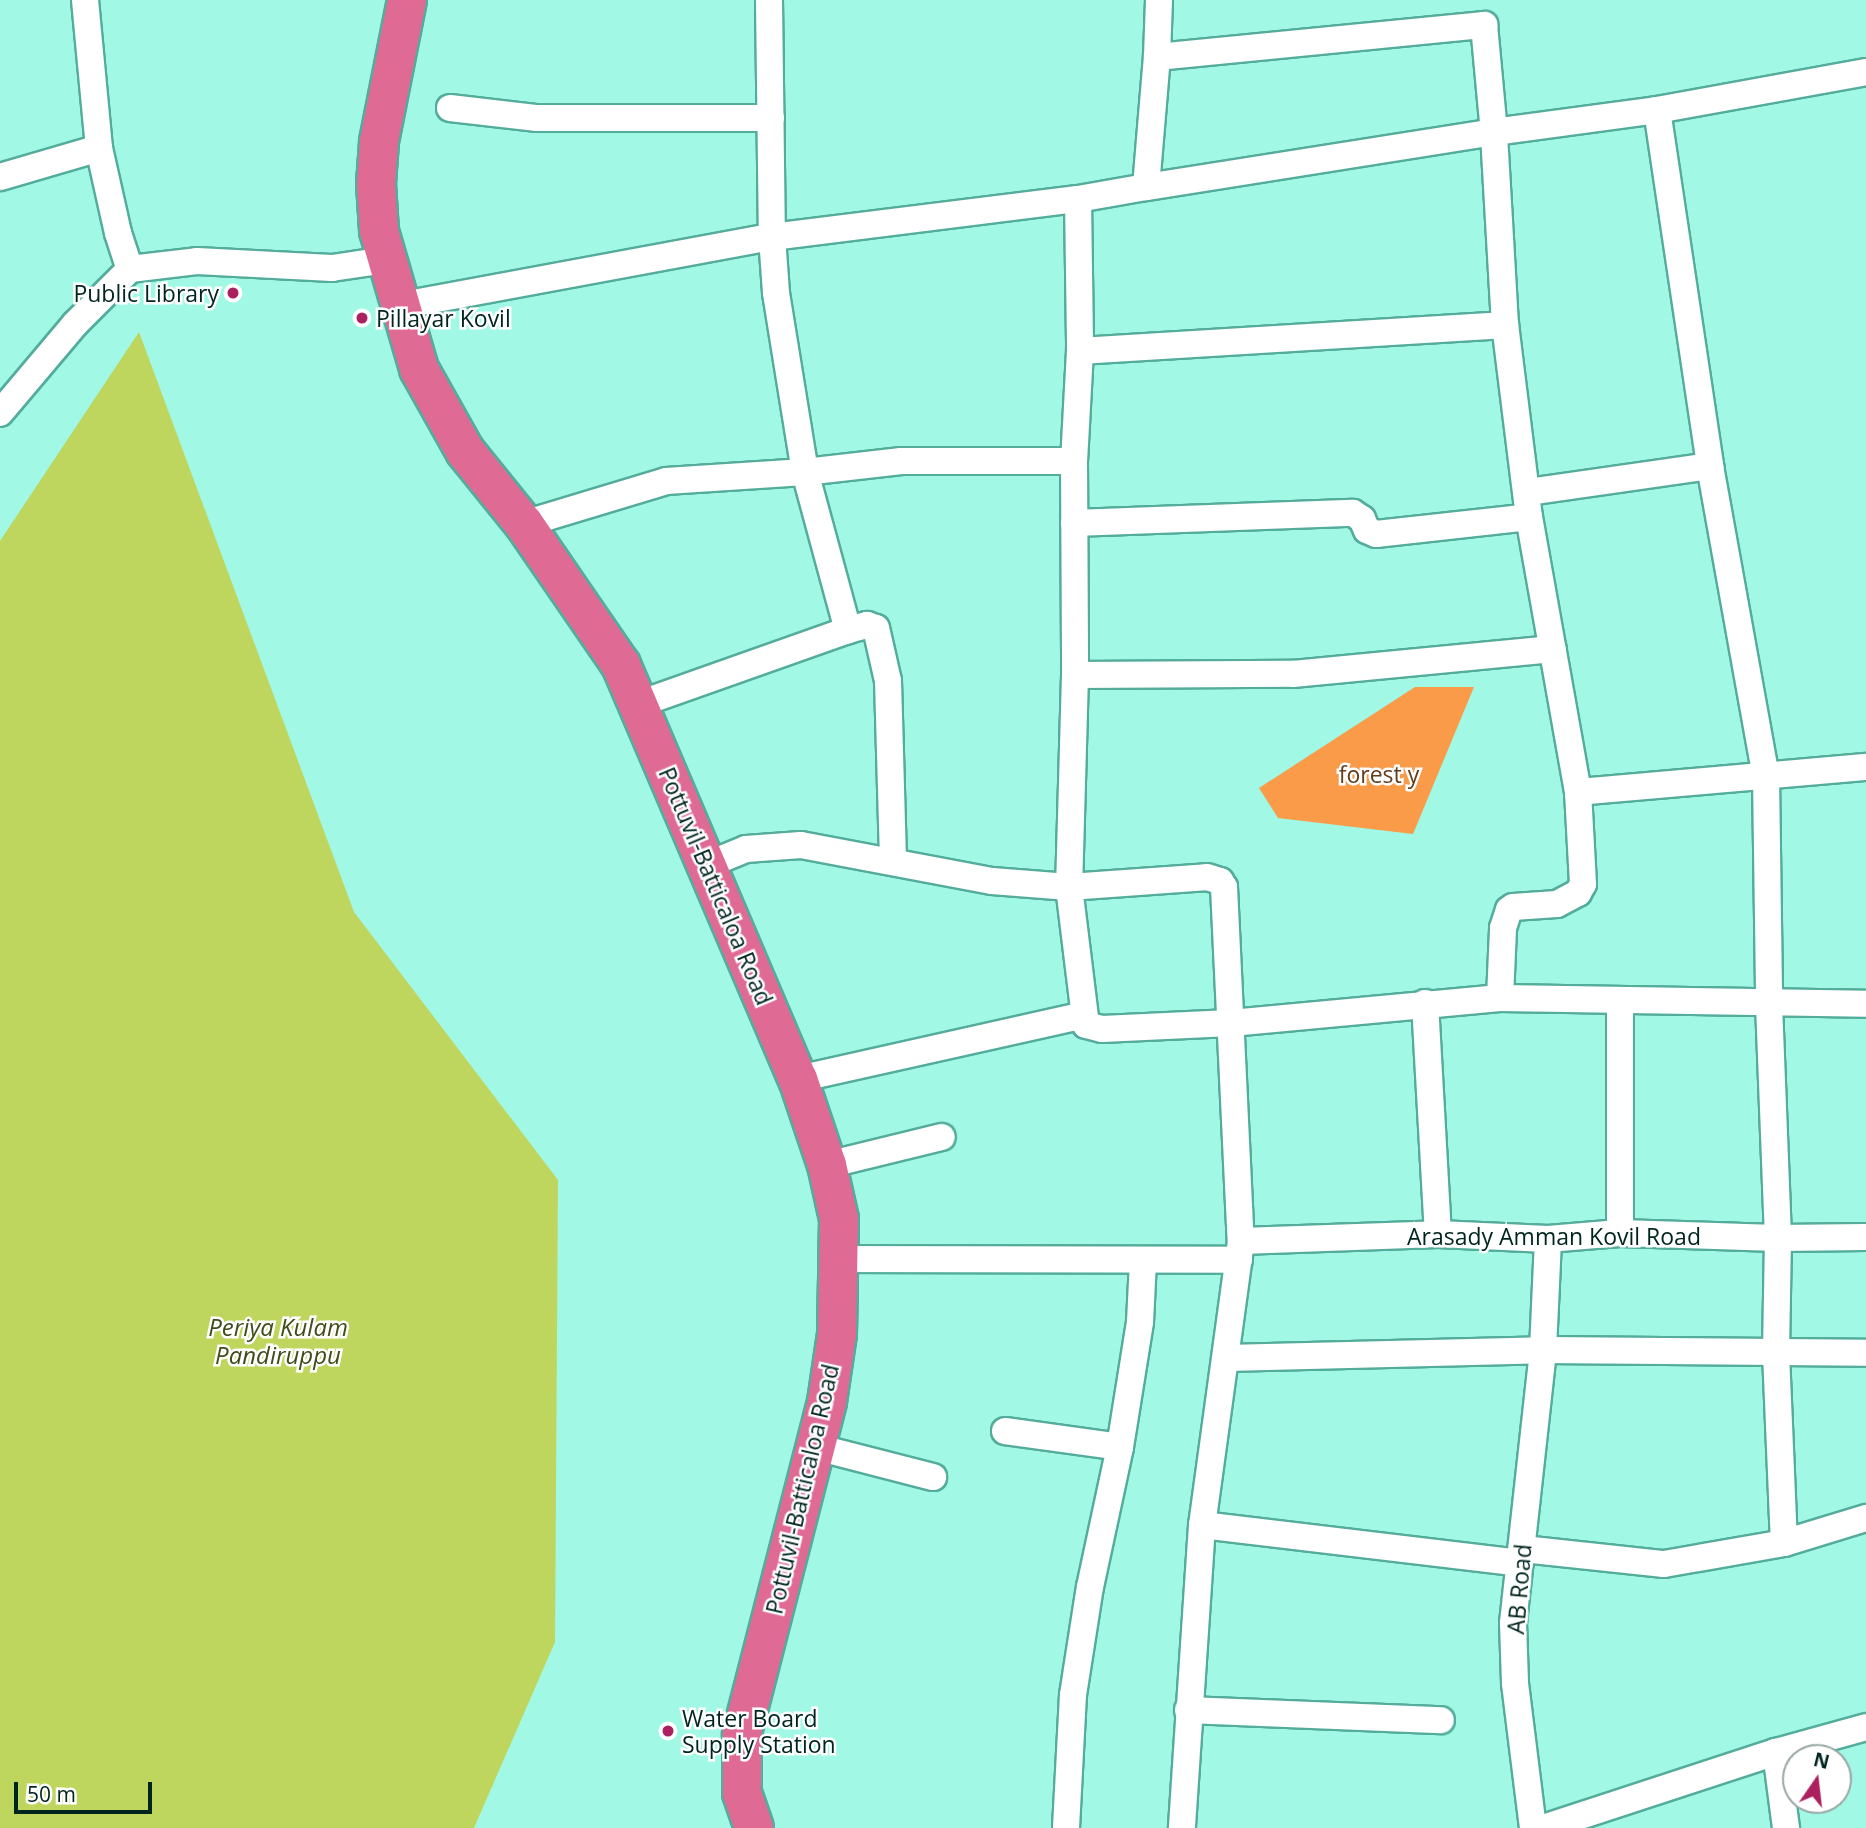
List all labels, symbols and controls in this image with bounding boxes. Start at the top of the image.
place label: Public Library [73,279,219,307]
marker: Public Library [225,285,241,301]
place label: Pillayar Kovil [376,304,511,332]
marker: Pillayar Kovil [354,310,370,326]
park label: forest y [1339,760,1419,788]
street label: Pottuvil-Batticaloa Road [653,763,779,1009]
street label: Arasady Amman Kovil Road [1407,1222,1701,1250]
water label: Periya Kulam Pandiruppu [208,1313,348,1369]
street label: Pottuvil-Batticaloa Road [760,1361,844,1617]
street label: AB Road [1501,1543,1537,1635]
place label: Water Board Supply Station [682,1704,836,1758]
marker: Water Board Supply Station [660,1723,676,1739]
north arrow [1782,1744,1852,1814]
text: N [1811,1746,1832,1775]
scale bar [18,1769,156,1813]
text: 50 m [27,1780,76,1808]

